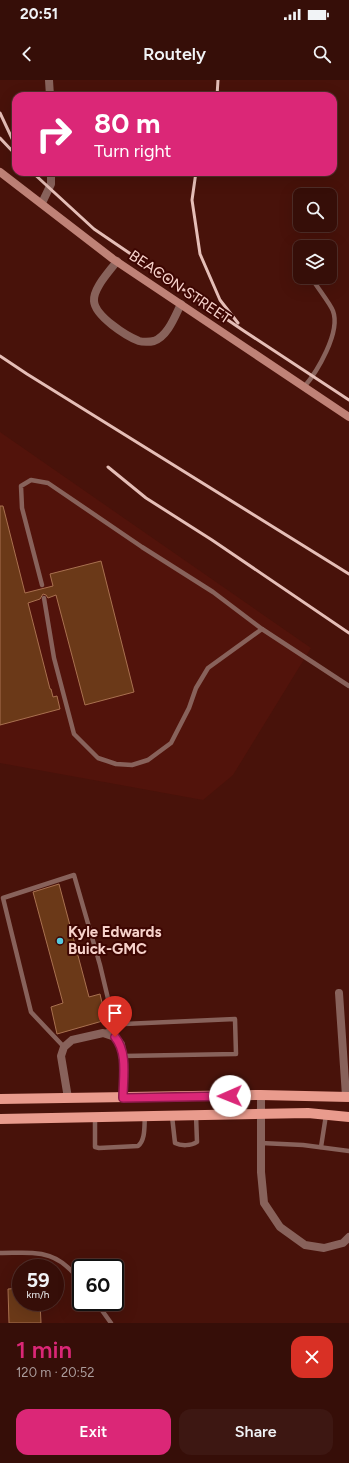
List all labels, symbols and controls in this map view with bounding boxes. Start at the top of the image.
text: 20:51 [20,5,58,23]
icon: back [16,43,38,65]
text: Routely [143,43,206,65]
icon: search [311,43,333,65]
text: 80 m [94,106,160,140]
icon: right [28,108,80,160]
text: Turn right [94,140,171,162]
map controls [293,188,337,284]
button: search [293,188,337,232]
button: layers [293,240,337,284]
street label: BEACON STREET [126,246,235,328]
place label: Kyle Edwards Buick-GMC [68,923,161,958]
marker: Kyle Edwards Buick-GMC [55,936,65,946]
pin [98,996,132,1037]
icon: arrive [104,1002,126,1024]
position arrow [209,1075,251,1117]
speed limit sign: 60 [72,1259,124,1311]
text: 59 [26,1268,50,1292]
text: km/h [27,1288,49,1301]
text: 1 min [16,1335,72,1364]
button: close [291,1336,333,1378]
text: 120 m · 20:52 [16,1365,95,1380]
button: Exit [16,1409,171,1455]
button: Share [179,1409,333,1455]

